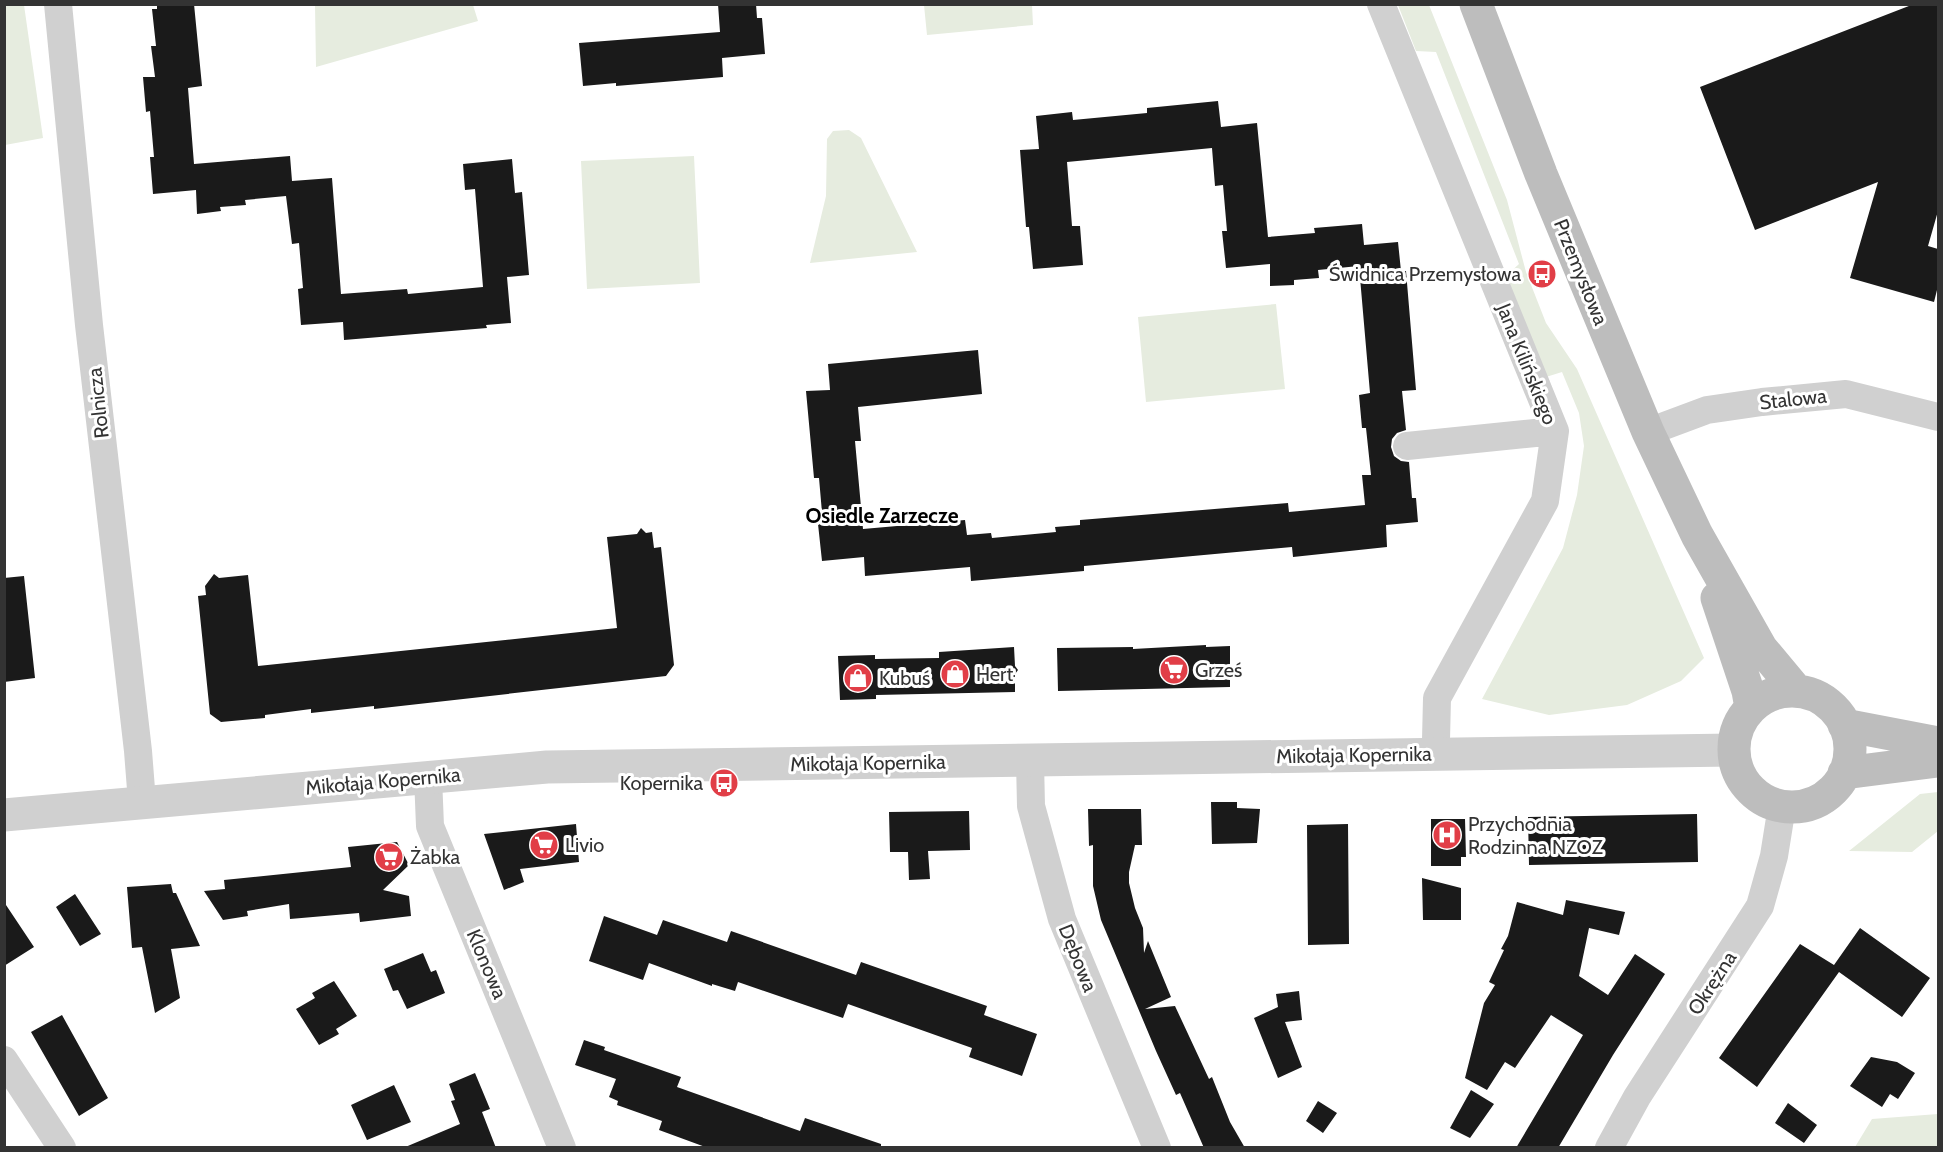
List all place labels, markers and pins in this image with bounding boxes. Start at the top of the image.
bus stop icon: Świdnica Przemysłowa [1526,258,1558,290]
place label: Świdnica Przemysłowa [1329,262,1521,286]
supermarket icon: Grześ [1158,654,1190,686]
shop icon: Hert [939,658,971,690]
place label: Grześ [1195,658,1242,682]
shop icon: Kubuś [842,662,874,694]
place label: Hert [976,662,1013,686]
place label: Kubuś [879,666,930,690]
bus stop icon: Kopernika [708,767,740,799]
place label: Kopernika [620,771,703,795]
place label: Przychodnia Rodzinna NZOZ [1468,812,1603,859]
hospital icon: Przychodnia Rodzinna NZOZ [1431,819,1463,851]
supermarket icon: Livio [528,829,560,861]
place label: Livio [565,833,604,857]
supermarket icon: Żabka [373,841,405,873]
place label: Żabka [410,845,461,869]

